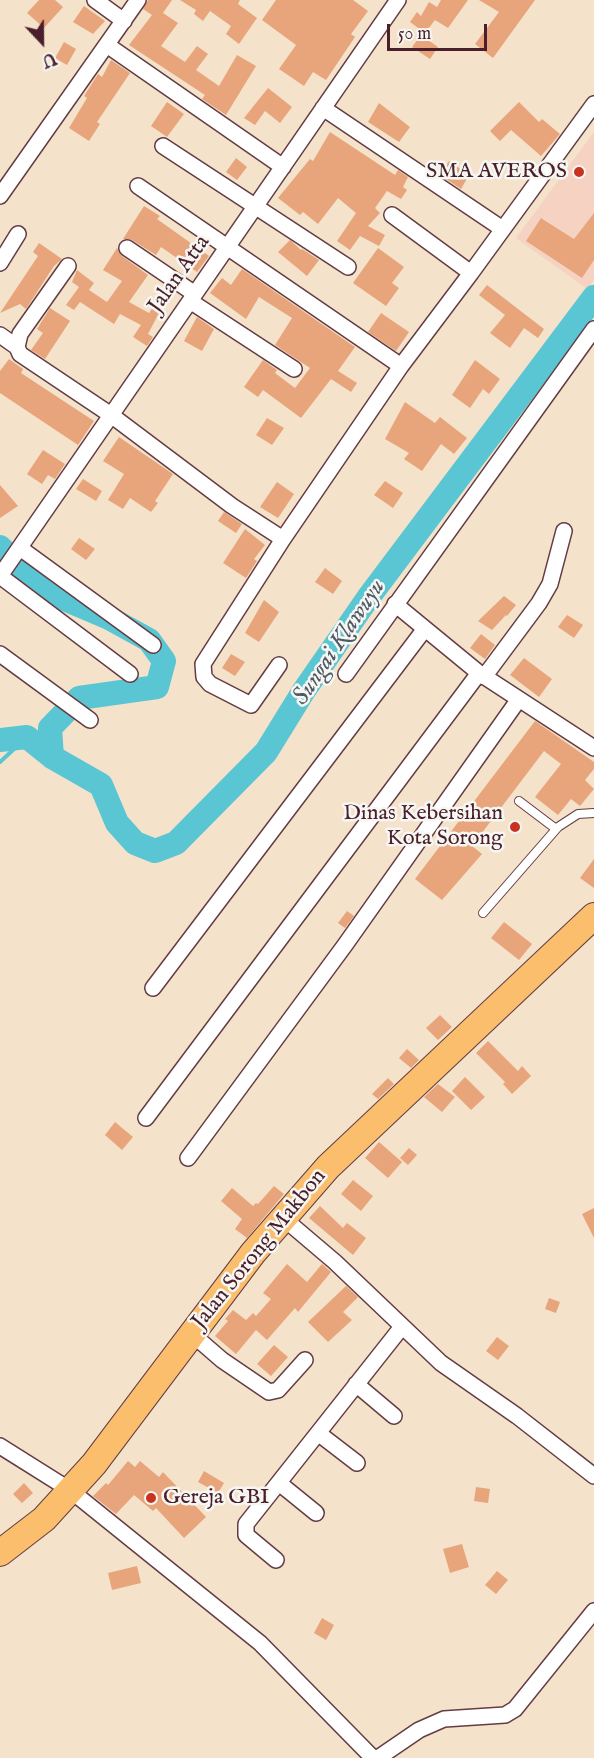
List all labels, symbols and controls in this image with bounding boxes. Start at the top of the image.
north arrow [12,12,72,72]
scale bar [390,12,490,50]
text: 50 m [398,23,431,46]
text: U [39,47,59,70]
place label: SMA AVEROS [426,159,567,185]
marker: SMA AVEROS [572,165,586,179]
street label: Jalan Atta [144,231,216,319]
water label: Sungai Klawuyu [287,575,393,711]
place label: Dinas Kebersihan Kota Sorong [343,801,503,852]
marker: Dinas Kebersihan Kota Sorong [508,820,522,834]
street label: Jalan Sorong Makbon [187,1165,333,1335]
place label: Gereja GBI [163,1485,270,1511]
marker: Gereja GBI [144,1491,158,1505]

